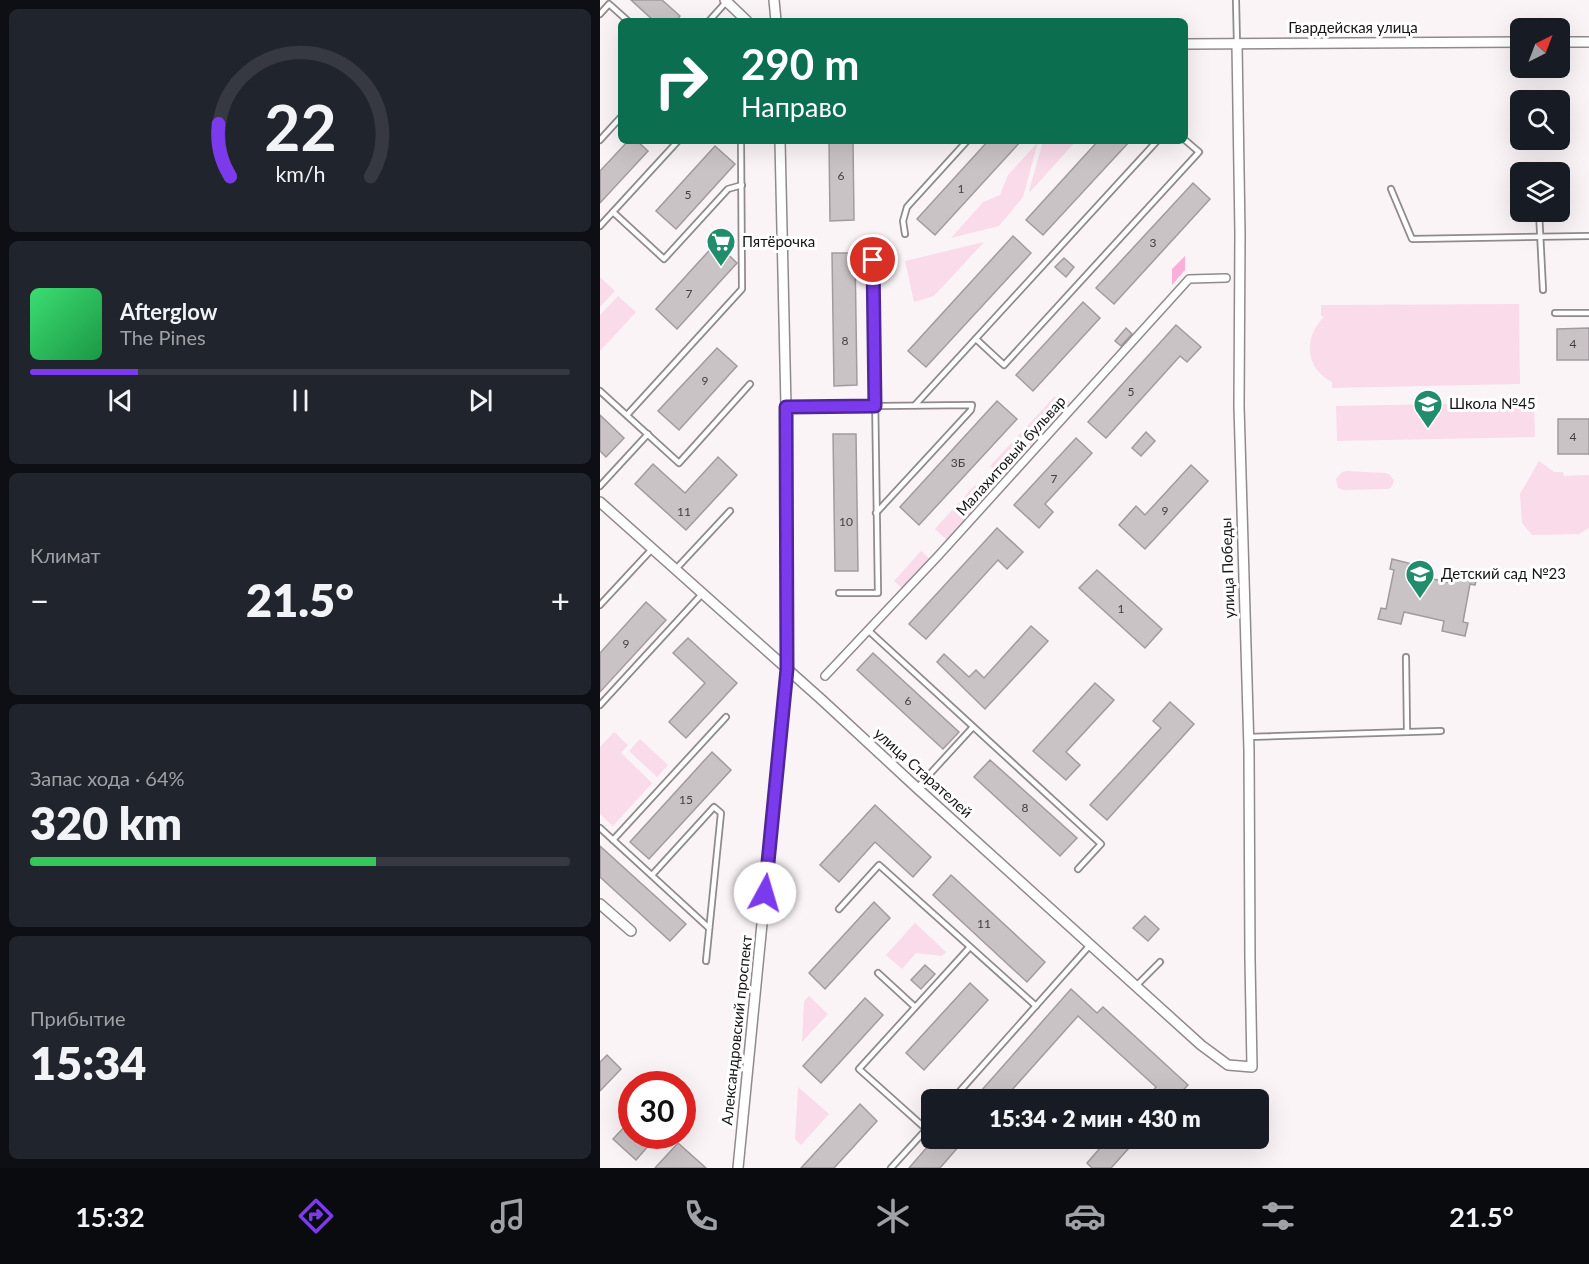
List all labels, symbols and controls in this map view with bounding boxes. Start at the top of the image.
street label: Гвардейская улица [1288,18,1418,36]
north arrow [1510,18,1570,78]
map controls [1510,18,1570,222]
text: 290 m [741,39,859,89]
icon: right [642,42,720,120]
text: 22 [264,90,336,165]
text: Направо [741,90,847,123]
button: search [1510,90,1570,150]
text: km/h [275,162,325,188]
button: layers [1510,162,1570,222]
house number: 6 [838,168,845,183]
house number: 1 [958,181,965,196]
house number: 5 [685,187,692,202]
supermarket icon: Пятёрочка [705,226,737,268]
place label: Пятёрочка [742,232,815,250]
pin [847,234,898,285]
house number: 3 [1150,235,1157,250]
icon: arrive [856,243,889,276]
house number: 7 [686,286,693,301]
text: Afterglow [120,298,217,325]
text: The Pines [120,325,206,349]
house number: 8 [842,333,849,348]
house number: 4 [1570,336,1577,351]
house number: 9 [702,373,709,388]
icon: previous [104,384,137,417]
icon: pause [284,384,317,417]
icon: next [464,384,497,417]
house number: 5 [1128,384,1135,399]
school or university icon: Школа №45 [1412,388,1444,430]
street label: Малахитовый бульвар [952,392,1069,519]
place label: Школа №45 [1449,394,1536,412]
house number: 4 [1570,429,1577,444]
house number: 3Б [951,455,965,470]
house number: 7 [1051,471,1058,486]
house number: 9 [1162,503,1169,518]
house number: 11 [677,504,691,519]
house number: 10 [839,514,853,529]
street label: улица Победы [1216,517,1238,619]
text: Климат [30,543,101,567]
school or university icon: Детский сад №23 [1404,558,1436,600]
place label: Детский сад №23 [1441,564,1566,582]
text: 21.5° [246,573,354,627]
text: − [30,580,49,620]
text: + [551,580,570,620]
house number: 1 [1118,601,1125,616]
house number: 9 [623,636,630,651]
house number: 6 [905,693,912,708]
street label: улица Старателей [871,724,976,821]
text: Запас хода · 64% [30,766,185,790]
house number: 15 [679,792,693,807]
text: 320 km [30,796,182,850]
house number: 8 [1022,800,1029,815]
position arrow [733,861,797,925]
house number: 11 [977,916,991,931]
street label: Александровский проспект [717,933,755,1126]
text: Прибытие [30,1006,126,1030]
text: 15:34 [30,1036,146,1090]
speed limit sign: 30 [618,1071,696,1149]
text: 15:34 · 2 мин · 430 m [989,1105,1201,1132]
icon: directions [295,1195,337,1237]
icon: music [487,1195,529,1237]
icon: phone [680,1195,722,1237]
icon: climate [872,1195,914,1237]
icon: car [1064,1195,1106,1237]
icon: filters [1257,1195,1299,1237]
text: 15:32 [75,1200,145,1233]
text: 21.5° [1449,1200,1514,1233]

